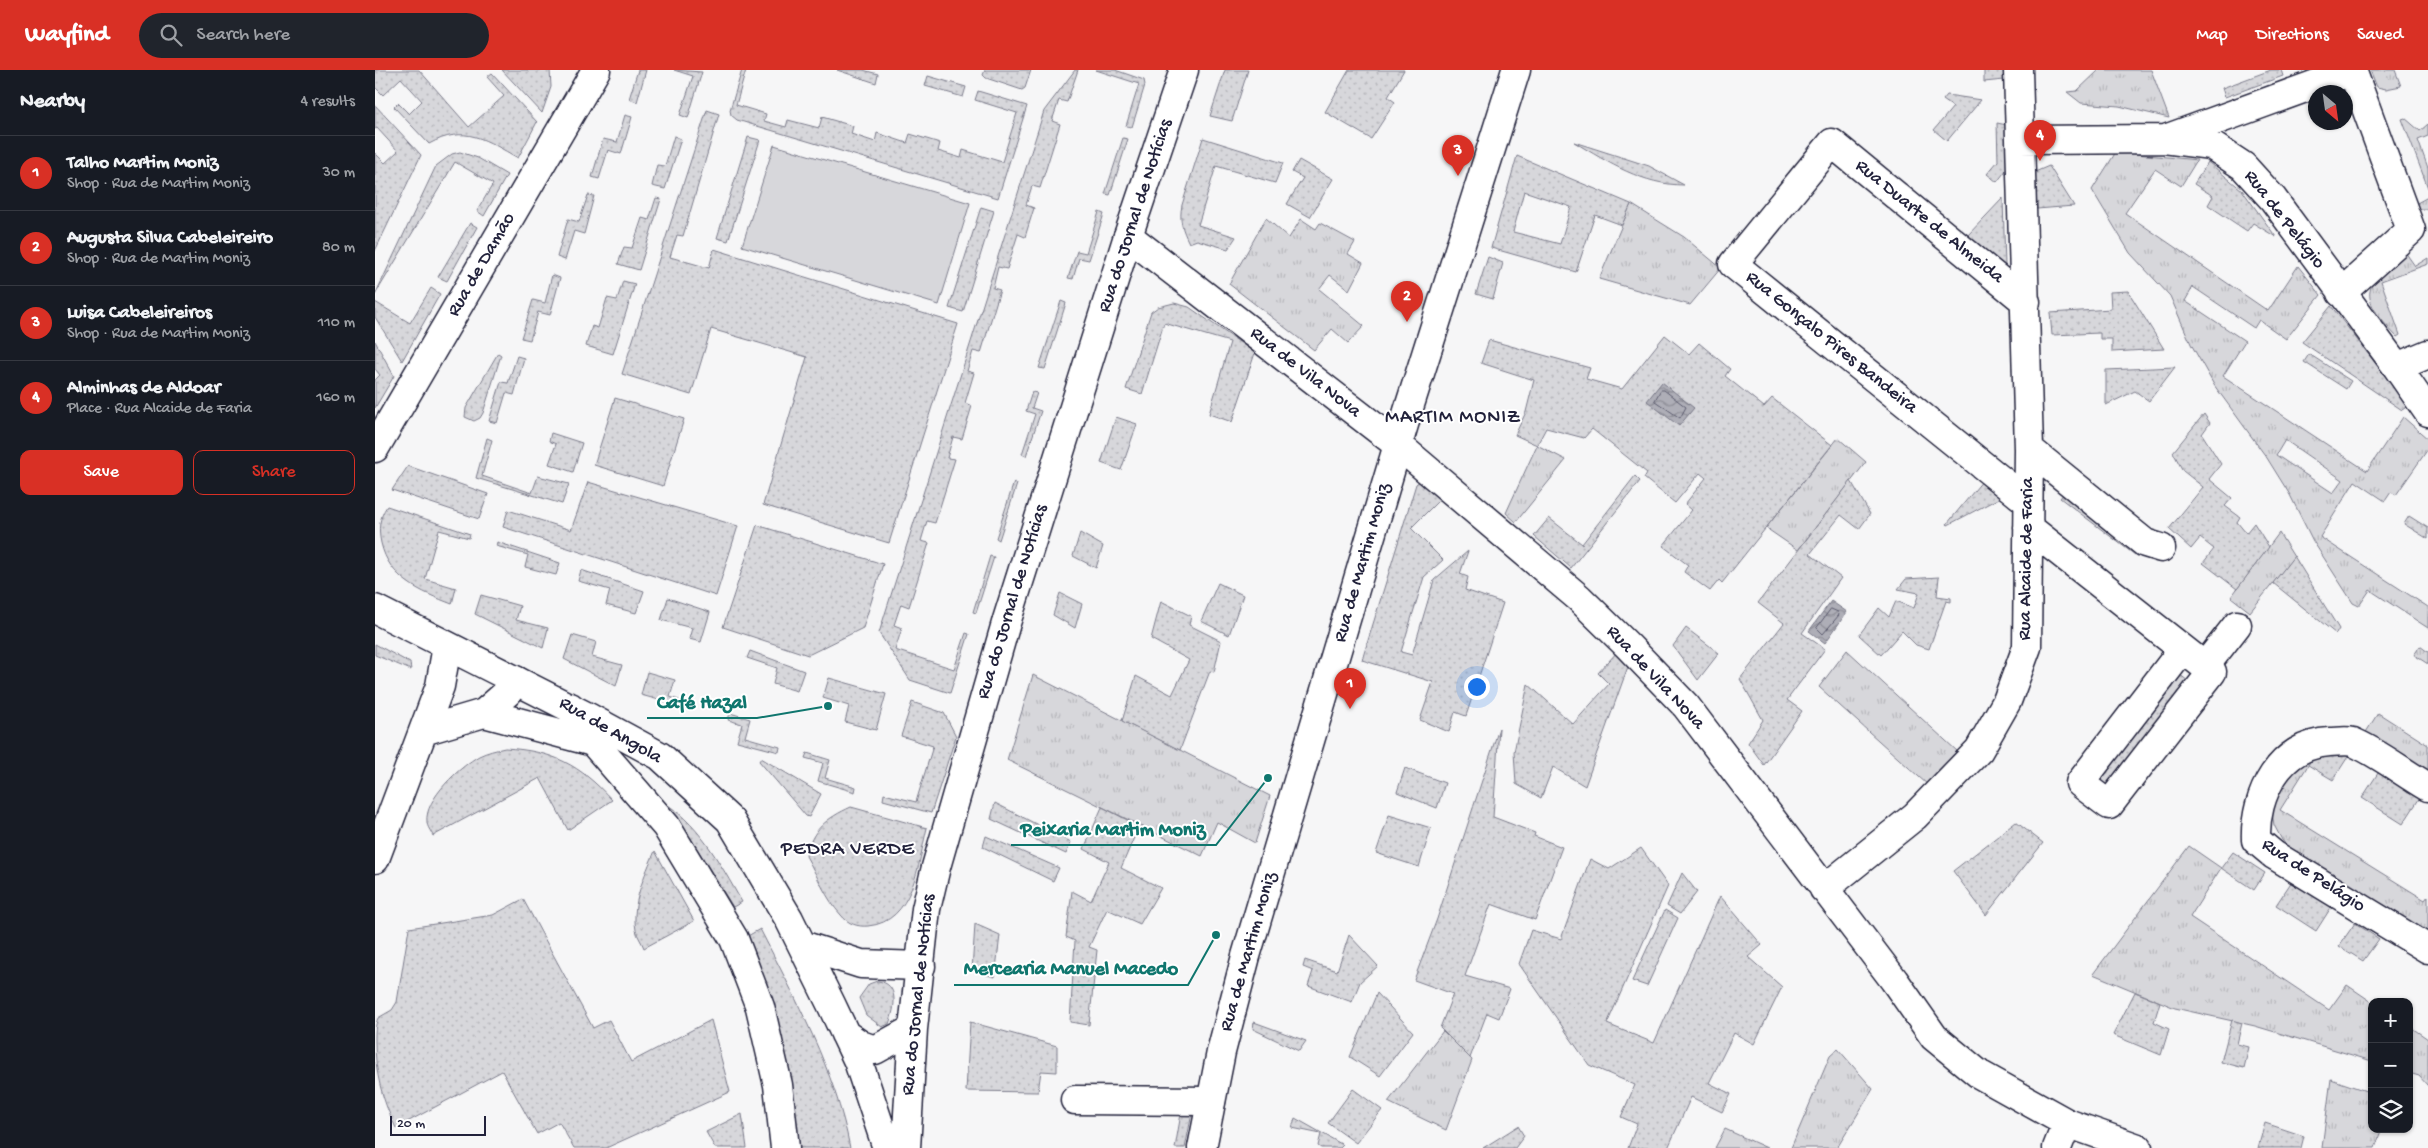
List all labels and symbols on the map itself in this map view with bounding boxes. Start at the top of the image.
north arrow [2308,85,2353,130]
street label: Rua do Jornal de Notícias [1094,115,1178,316]
pin: 4 [2024,120,2056,161]
pin: 3 [1442,135,1474,176]
street label: Rua Duarte de Almeida [1850,155,2009,290]
street label: Rua de Pelágio [2238,166,2330,274]
street label: Rua de Damão [443,209,521,321]
street label: Rua Gonçalo Pires Bandeira [1740,267,1923,420]
pin: 2 [1391,281,1423,322]
street label: Rua de Vila Nova [1245,323,1366,424]
district label: MARTIM MONIZ [1385,407,1521,430]
street label: Rua Alcaide de Faria [2014,476,2040,641]
street label: Rua de Martim Moniz [1329,480,1397,645]
street label: Rua do Jornal de Notícias [972,501,1054,702]
street label: Rua de Vila Nova [1601,621,1710,736]
pin: 1 [1334,668,1366,709]
your location [1464,674,1490,700]
callout: Café Hazal [647,683,757,718]
street label: Rua de Angola [554,692,667,770]
text: Café Hazal [656,693,748,716]
callout: Peixaria Martim Moniz [1011,810,1216,845]
text: Peixaria Martim Moniz [1020,820,1207,843]
street label: Rua de Pelágio [2257,834,2369,918]
district label: PEDRA VERDE [780,839,916,862]
street label: Rua de Martim Moniz [1215,869,1283,1034]
street label: Rua do Jornal de Notícias [897,892,941,1097]
callout: Mercearia Manuel Macedo [954,950,1188,985]
text: Mercearia Manuel Macedo [964,959,1179,982]
scale bar [390,1113,486,1136]

